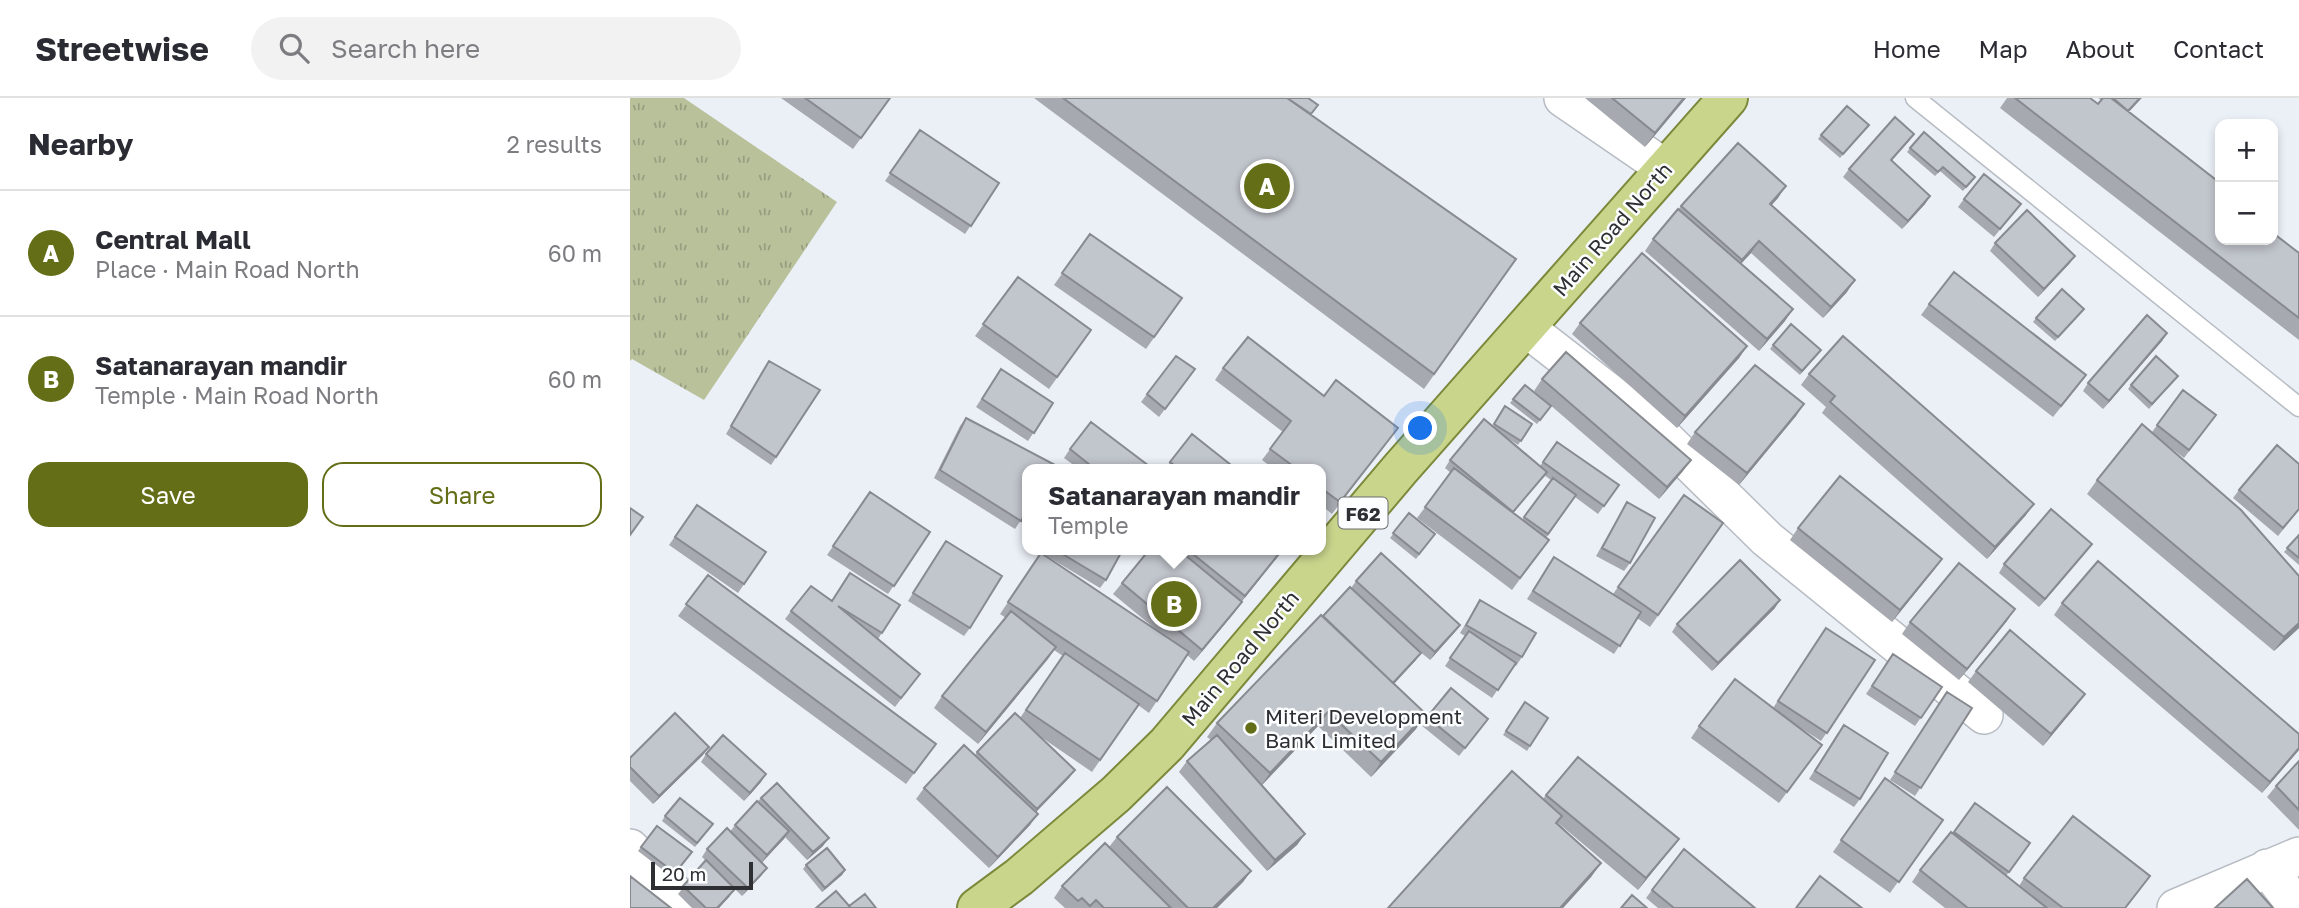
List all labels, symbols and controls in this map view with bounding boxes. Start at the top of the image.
search box [251,17,741,80]
text: Streetwise [35,29,209,68]
icon: search [275,29,313,67]
text: Search here [331,33,480,64]
text: Home [1873,34,1941,63]
text: Map [1979,34,2028,63]
text: About [2066,34,2135,63]
text: Contact [2173,34,2264,63]
map controls [2215,119,2278,245]
button: + [2215,119,2278,182]
text: Nearby [28,126,133,162]
text: 2 results [506,130,602,158]
street label: Main Road North [1547,157,1677,301]
pin: A [1244,160,1290,212]
button: − [2215,182,2278,245]
text: Central Mall [95,224,251,255]
text: A [43,239,59,267]
text: 60 m [548,239,602,267]
text: Place · Main Road North [95,255,360,283]
text: Satanarayan mandir [95,350,347,381]
text: B [43,365,59,393]
text: 60 m [548,365,602,393]
text: Temple · Main Road North [95,381,379,409]
your location [1403,411,1437,445]
button: Save [28,462,308,527]
button: Share [322,462,602,527]
popup [1022,464,1326,555]
text: Satanarayan mandir [1048,480,1300,511]
road number: F62 [1338,498,1388,528]
text: Temple [1048,511,1128,539]
pin: B [1151,578,1197,630]
street label: Main Road North [1176,585,1304,731]
place label: Miteri Development Bank Limited [1265,703,1462,753]
marker: Miteri Development Bank Limited [1243,720,1259,736]
scale bar [651,859,752,891]
text: 20 m [662,862,706,885]

